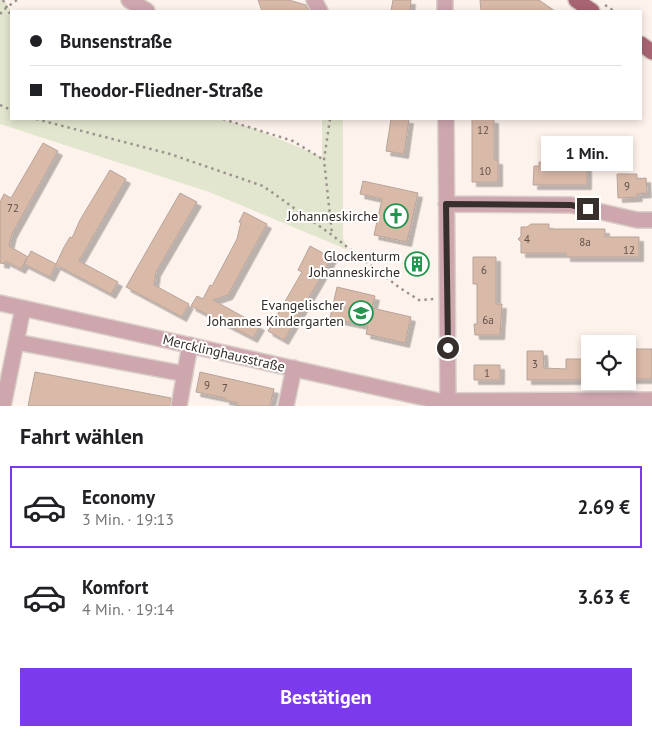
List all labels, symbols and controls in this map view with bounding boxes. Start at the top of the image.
text: Bunsenstraße [60,29,172,53]
text: Theodor-Fliedner-Straße [60,78,263,102]
house number: 12 [477,123,489,137]
callout: 1 Min. [542,136,634,172]
text: 1 Min. [566,143,608,163]
house number: 10 [479,164,491,178]
house number: 9 [624,179,630,193]
route end [577,198,599,220]
house number: 72 [7,201,19,215]
church icon: Johanneskirche [383,203,409,229]
place label: Johanneskirche [286,207,378,225]
house number: 4 [524,232,530,246]
house number: 8a [579,235,591,249]
house number: 12 [623,243,635,257]
place label: Glockenturm Johanneskirche [308,247,400,281]
building icon: Glockenturm Johanneskirche [404,251,430,277]
house number: 6 [481,263,487,277]
place label: Evangelischer Johannes Kindergarten [206,296,344,330]
school or university icon: Evangelischer Johannes Kindergarten [348,300,374,326]
house number: 6a [482,313,494,327]
street label: Mercklinghausstraße [161,330,287,376]
map controls [581,335,636,390]
button: locate [581,335,636,390]
route start [437,337,459,359]
house number: 3 [532,357,538,371]
house number: 1 [484,366,490,380]
house number: 9 [204,378,210,392]
house number: 7 [222,381,228,395]
text: Fahrt wählen [20,422,144,450]
icon: car [22,485,67,530]
text: Economy [82,485,155,509]
text: 2.69 € [577,495,630,519]
text: 3 Min. · 19:13 [82,509,174,529]
icon: car [22,575,67,620]
text: Komfort [82,575,148,599]
text: 3.63 € [577,585,630,609]
text: 4 Min. · 19:14 [82,599,174,619]
button: Bestätigen [20,668,632,726]

